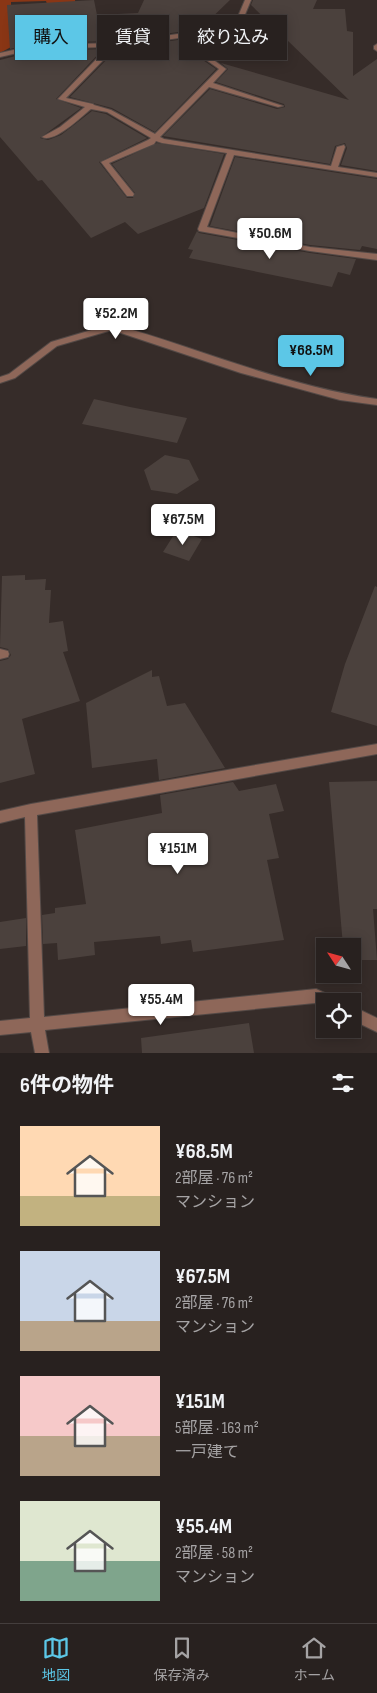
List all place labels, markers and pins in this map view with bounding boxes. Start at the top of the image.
pin: ¥50.6M [229,218,311,260]
pin: ¥52.2M [75,298,157,340]
pin: ¥68.5M [270,334,352,377]
pin: ¥67.5M [142,504,224,546]
pin: ¥151M [143,832,213,875]
pin: ¥55.4M [120,984,202,1026]

